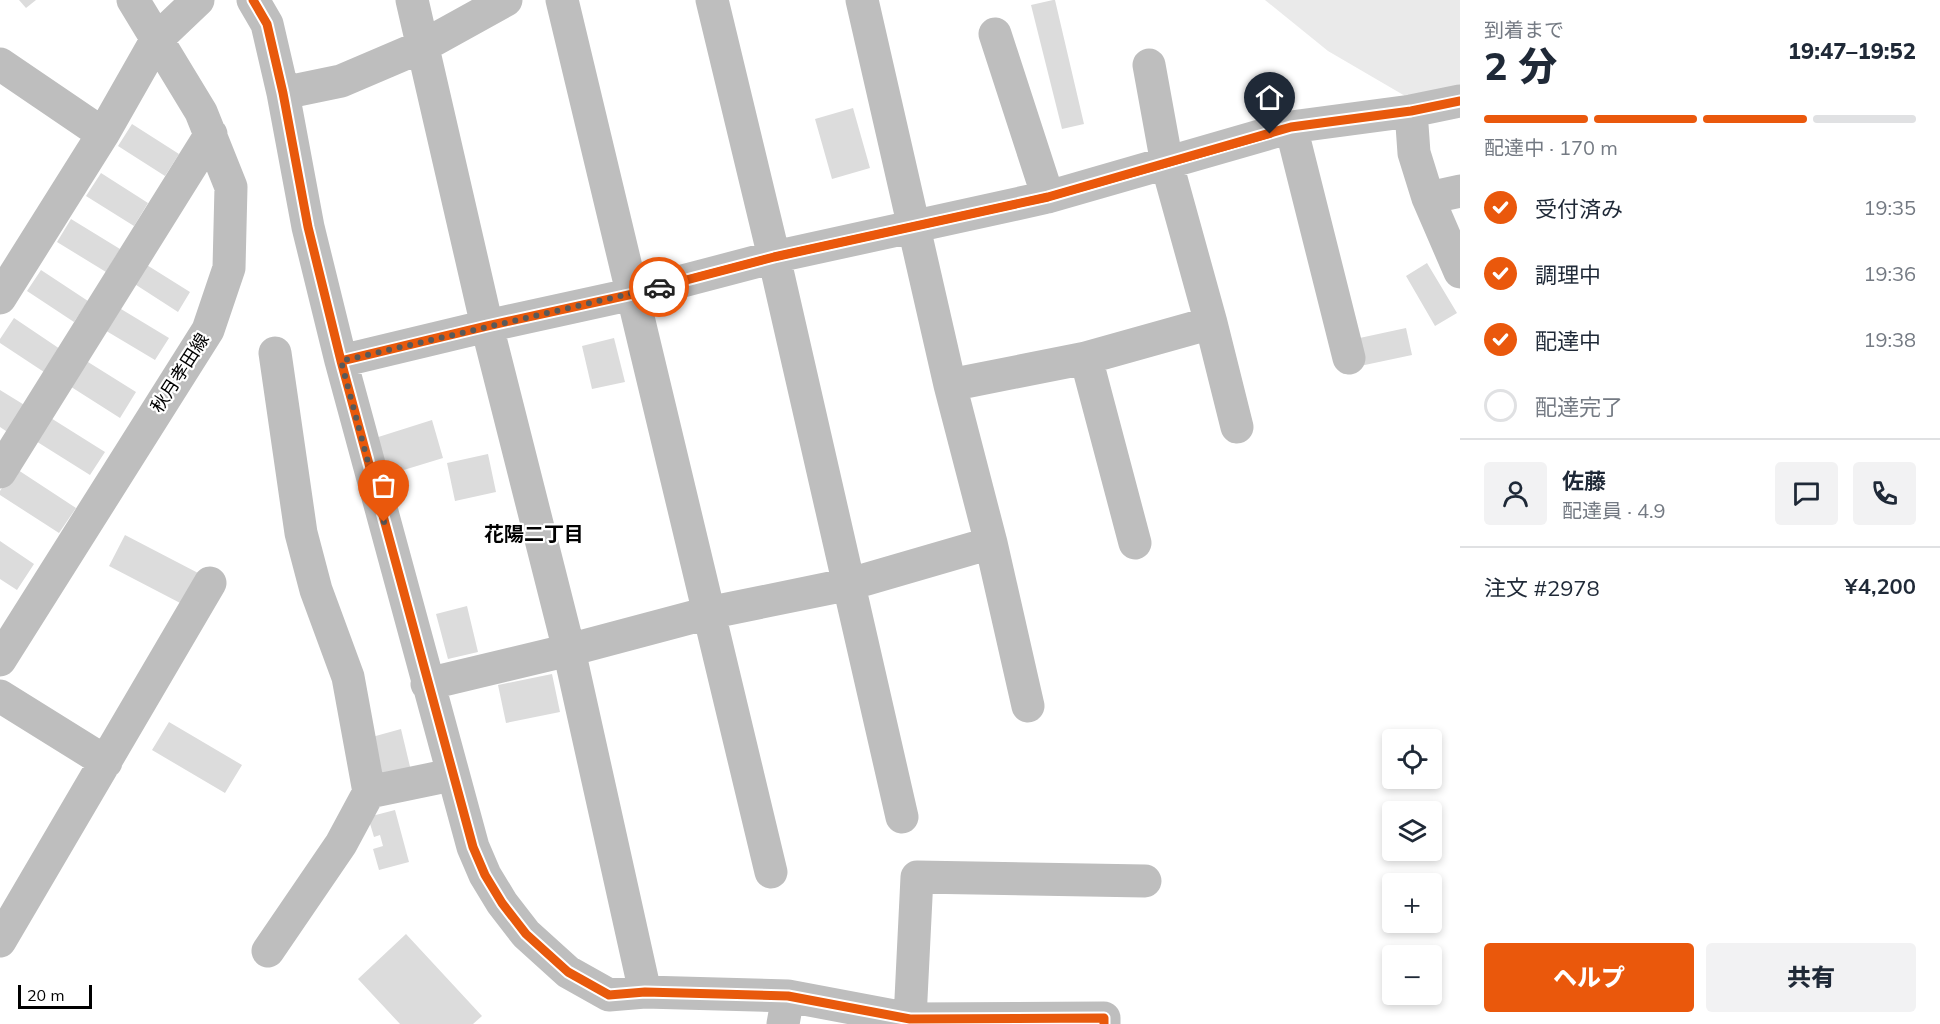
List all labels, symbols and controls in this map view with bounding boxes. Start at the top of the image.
text: 到着まで [1484,17,1564,42]
text: 19:47–19:52 [1788,37,1916,65]
text: 2 分 [1484,41,1557,90]
pin [1244,72,1295,134]
icon: home [1253,81,1286,114]
text: 配達中 · 170 m [1484,135,1618,160]
icon: check [1484,191,1517,224]
text: 受付済み [1535,195,1623,223]
text: 19:35 [1863,195,1916,220]
courier [629,257,689,317]
icon: check [1484,257,1517,290]
text: 調理中 [1535,261,1601,289]
text: 19:36 [1863,261,1916,286]
icon: car [643,271,676,304]
icon: check [1484,323,1517,356]
text: 配達中 [1535,327,1601,355]
text: 19:38 [1863,327,1916,352]
street label: 秋月孝田線 [145,329,214,417]
text: 配達完了 [1535,393,1623,421]
pin [358,460,409,522]
button: person [1484,462,1547,525]
button: chat [1775,462,1838,525]
button: phone [1853,462,1916,525]
text: 佐藤 [1562,467,1606,495]
icon: bag [367,469,400,502]
text: 配達員 · 4.9 [1562,498,1666,523]
district label: 花陽二丁目 [484,521,584,546]
text: ¥4,200 [1845,572,1916,600]
text: 注文 #2978 [1484,574,1600,602]
map controls [1382,729,1442,1005]
button: locate [1382,729,1442,789]
button: layers [1382,801,1442,861]
button: + [1382,873,1442,933]
button: ヘルプ [1484,943,1694,1012]
button: 共有 [1706,943,1916,1012]
button: − [1382,945,1442,1005]
scale bar [18,982,92,1010]
text: 20 m [27,985,64,1005]

